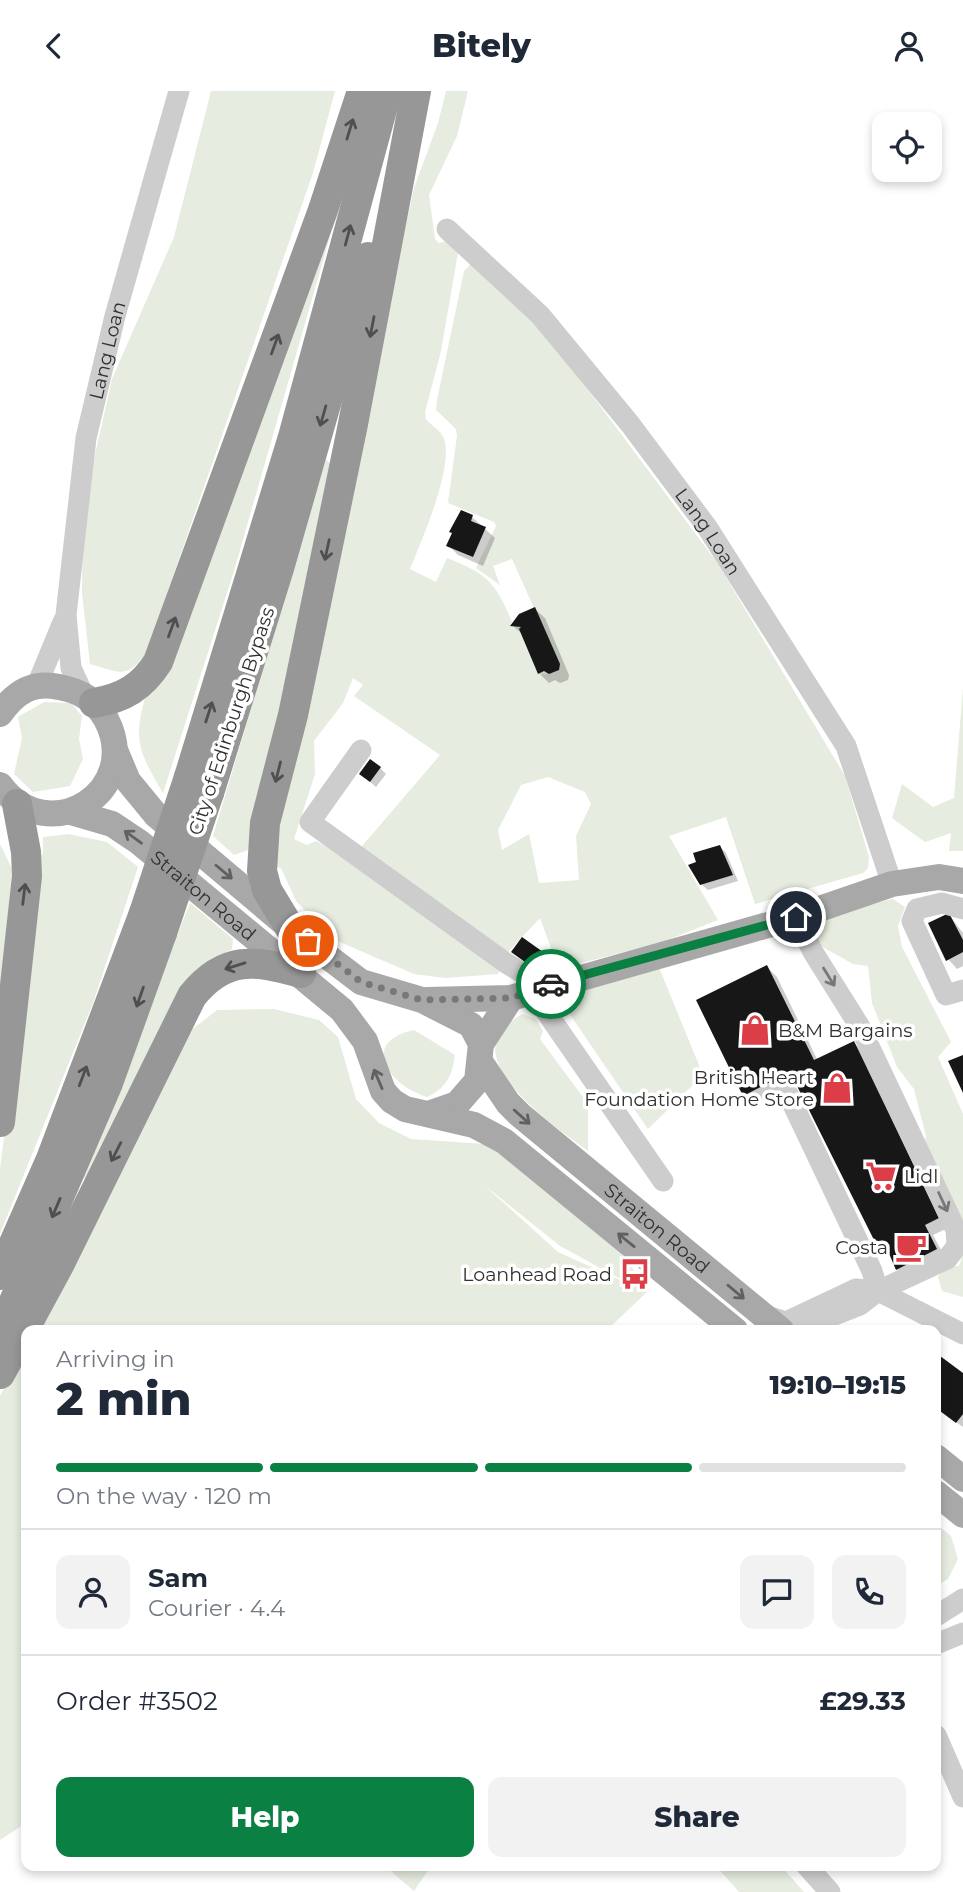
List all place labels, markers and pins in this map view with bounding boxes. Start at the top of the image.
pin [766,887,826,947]
pin [278,911,338,971]
shop icon: B&M Bargains [738,1013,772,1047]
place label: B&M Bargains [778,1019,913,1042]
place label: British Heart Foundation Home Store [584,1066,814,1111]
shop icon: British Heart Foundation Home Store [820,1071,854,1105]
supermarket icon: Lidl [864,1159,898,1193]
place label: Lidl [904,1165,938,1188]
cafe icon: Costa [894,1230,928,1264]
place label: Costa [835,1236,888,1259]
bus stop icon: Loanhead Road [618,1257,652,1291]
place label: Loanhead Road [462,1263,612,1286]

